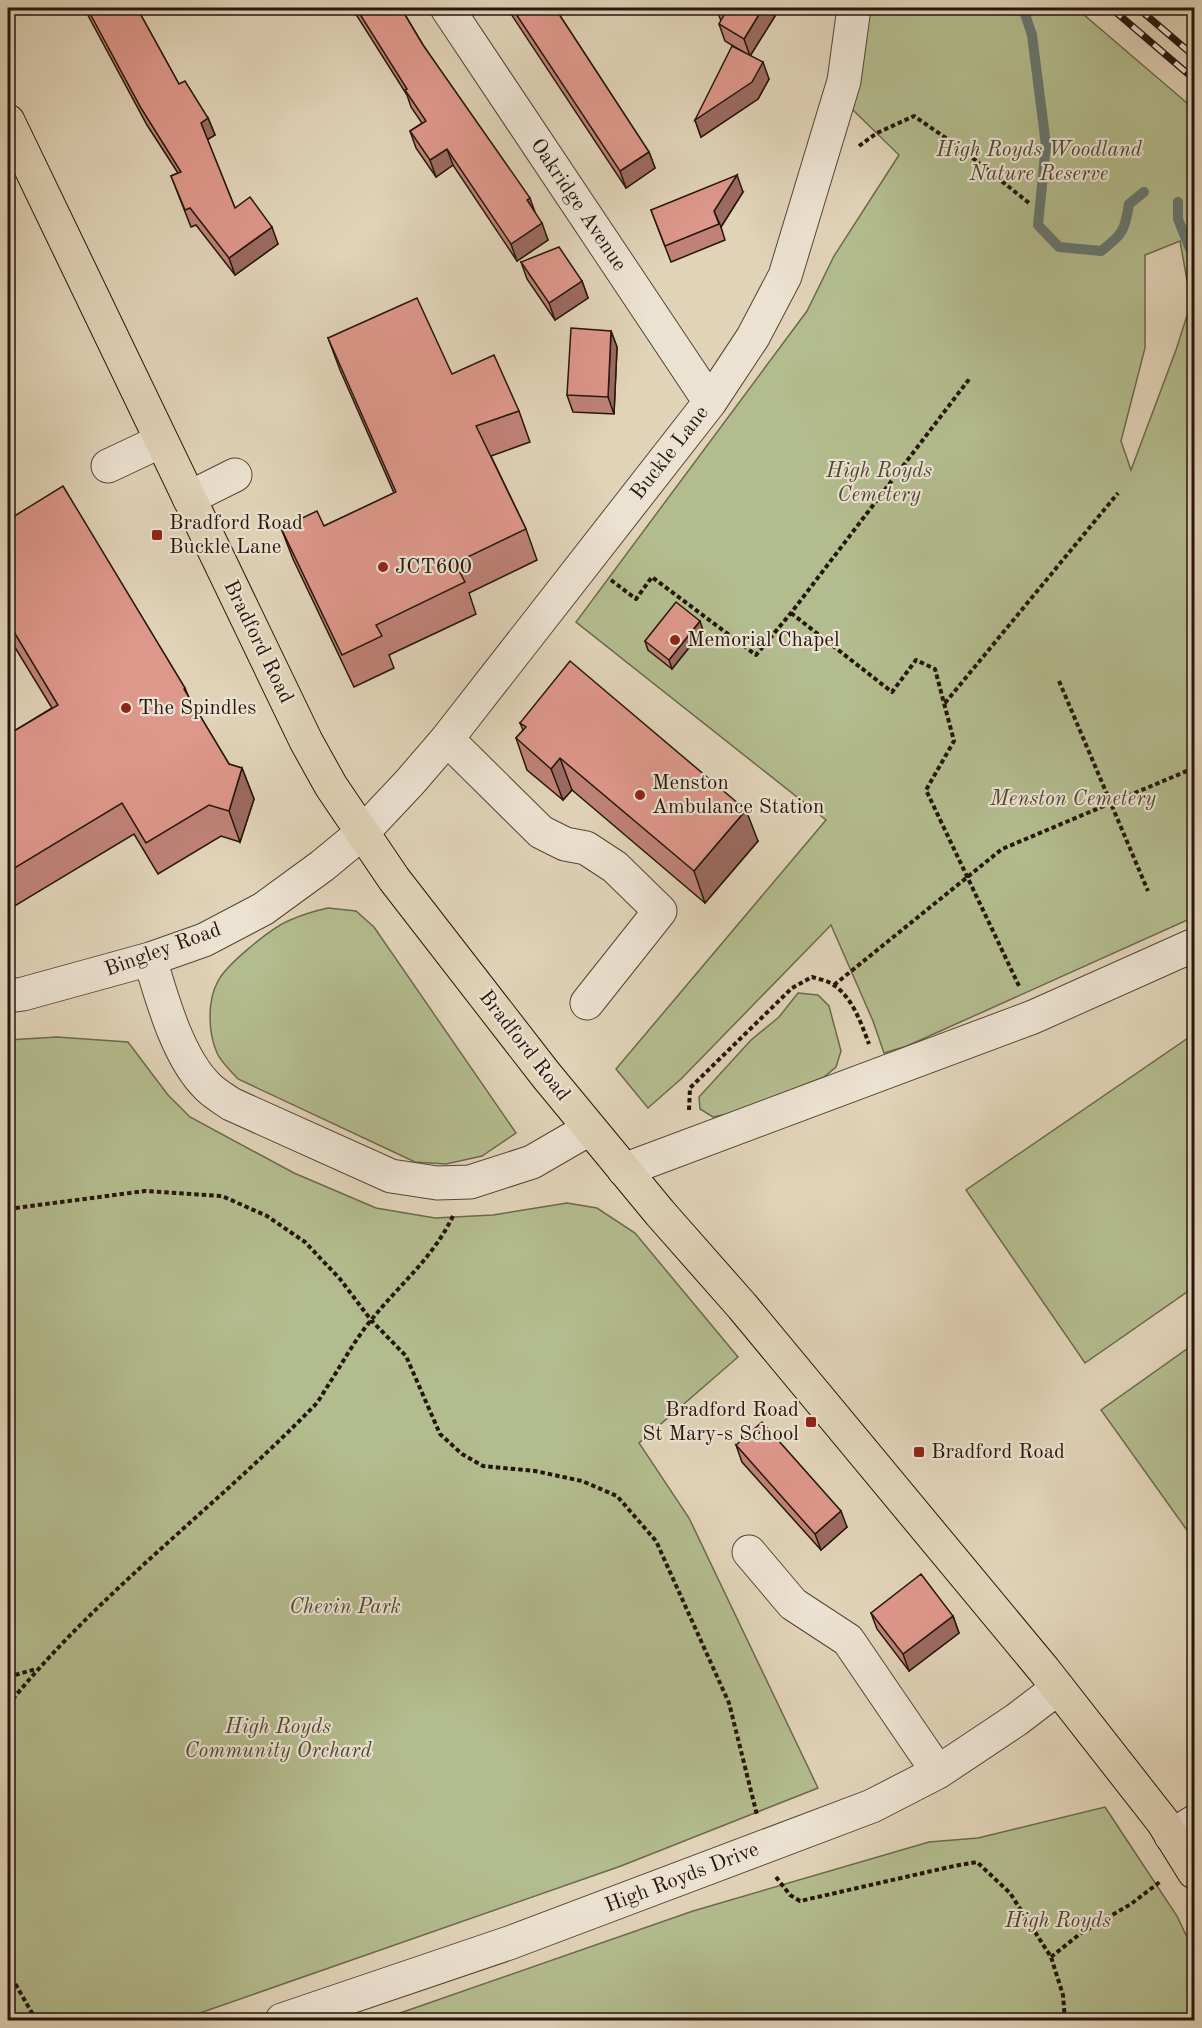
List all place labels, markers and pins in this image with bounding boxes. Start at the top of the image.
place label: Bradford Road Buckle Lane [169,513,303,558]
marker: Bradford Road Buckle Lane [150,528,164,542]
place label: JCT600 [395,557,472,578]
marker: JCT600 [376,560,390,574]
place label: Memorial Chapel [687,630,840,651]
marker: Memorial Chapel [668,633,682,647]
place label: The Spindles [138,698,256,719]
marker: The Spindles [119,701,133,715]
place label: Menston Ambulance Station [652,773,824,818]
marker: Menston Ambulance Station [633,788,647,802]
place label: Bradford Road St Mary-s School [642,1400,799,1445]
marker: Bradford Road St Mary-s School [804,1415,818,1429]
place label: Bradford Road [931,1442,1065,1463]
marker: Bradford Road [912,1445,926,1459]

